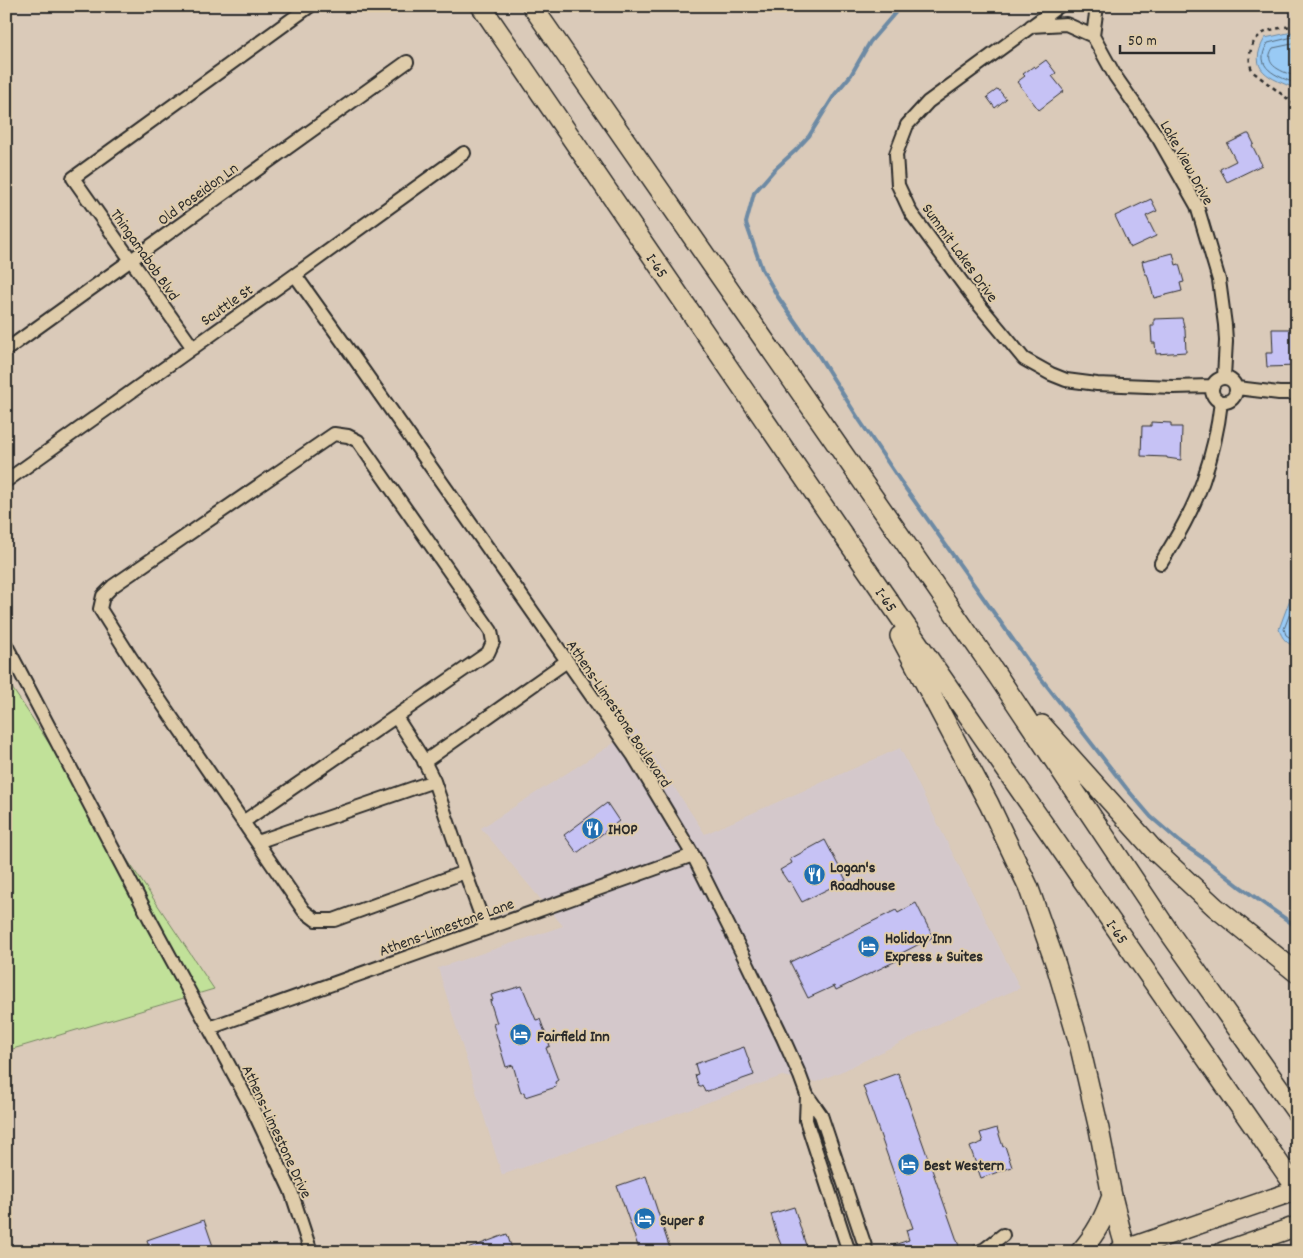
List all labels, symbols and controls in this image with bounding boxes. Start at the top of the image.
scale bar [1120,22,1214,54]
text: 50 m [1128,31,1157,53]
street label: Lake View Drive [1153,117,1219,210]
street label: Old Poseidon Ln [153,158,244,232]
street label: Summit Lakes Drive [915,199,1003,308]
street label: Thingamabob Blvd [104,205,184,306]
street label: I-65 [639,249,673,283]
street label: Scuttle St [196,279,259,333]
street label: I-65 [868,583,902,618]
street label: Athens-Limestone Boulevard [560,636,676,793]
restaurant icon: IHOP [580,816,604,840]
place label: IHOP [608,819,638,842]
place label: Logan's Roadhouse [830,857,895,898]
restaurant icon: Logan's Roadhouse [802,863,826,887]
street label: Athens-Limestone Lane [376,893,518,964]
street label: I-65 [1099,915,1133,950]
place label: Holiday Inn Express & Suites [885,928,983,969]
hotel icon: Holiday Inn Express & Suites [857,934,881,958]
hotel icon: Fairfield Inn [509,1023,533,1047]
place label: Fairfield Inn [537,1026,610,1049]
street label: Athens-Limestone Drive [235,1062,317,1203]
hotel icon: Best Western [896,1152,920,1176]
place label: Best Western [924,1155,1004,1178]
hotel icon: Super 8 [632,1207,656,1231]
place label: Super 8 [660,1210,705,1233]

